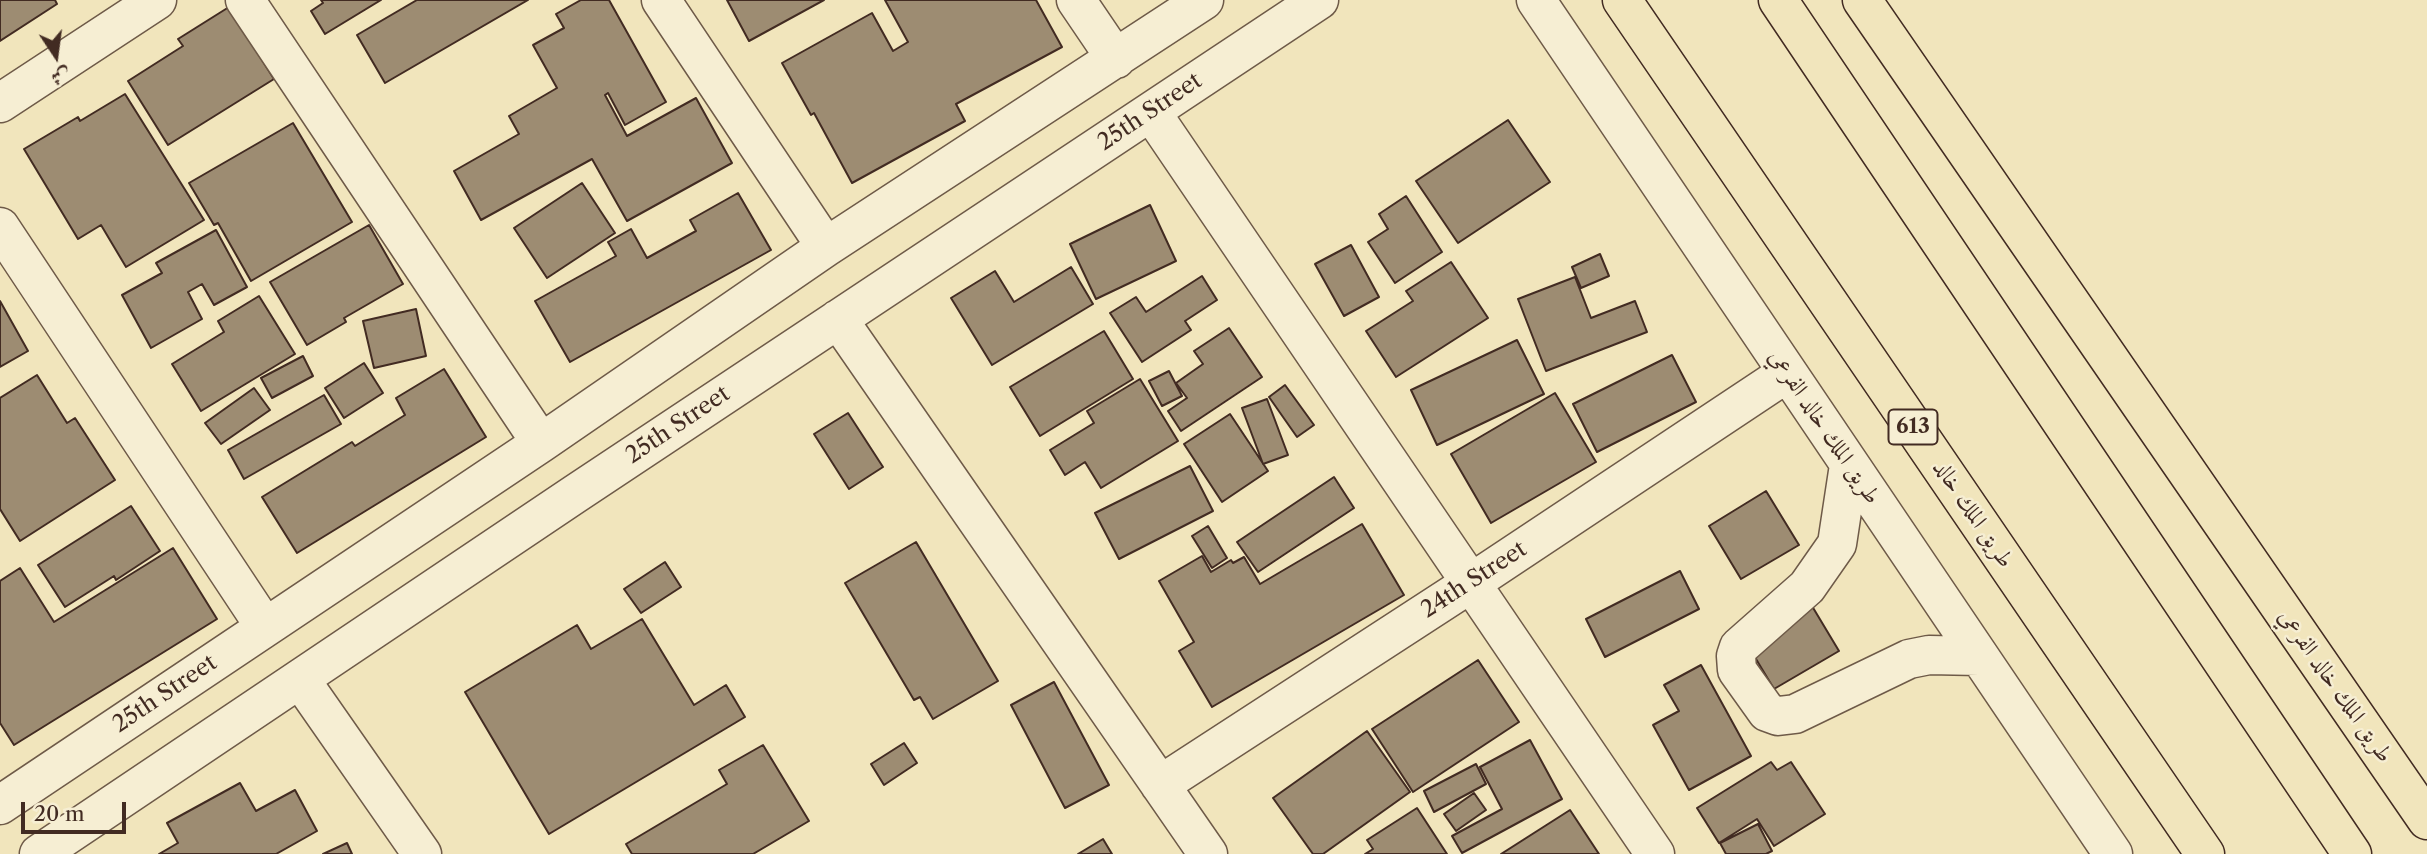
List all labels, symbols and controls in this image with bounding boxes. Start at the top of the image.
north arrow [21,21,91,91]
text: ش [49,64,73,90]
street label: 25th Street [1093,67,1207,157]
street label: طريق الملك خالد الفرعي [1762,344,1886,510]
street label: 25th Street [621,380,735,470]
road number: 613 [1888,410,1938,444]
street label: طريق الملك خالد [1927,455,2019,573]
street label: 24th Street [1416,536,1532,624]
street label: طريق الملك خالد الفرعي [2272,604,2398,768]
street label: 25th Street [108,649,222,739]
scale bar [24,788,130,832]
text: 20 m [34,801,85,826]

